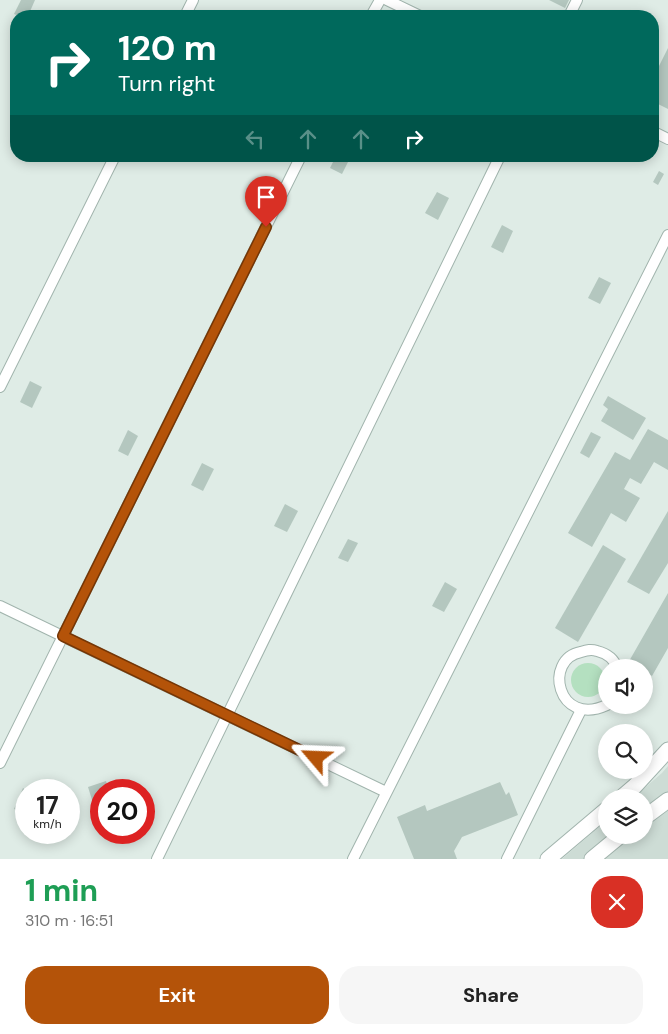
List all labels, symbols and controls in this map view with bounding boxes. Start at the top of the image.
text: 120 m [118,25,217,71]
icon: right [35,30,100,95]
text: Turn right [118,69,215,98]
icon: left [241,125,269,153]
icon: ahead [294,125,322,153]
icon: ahead [347,125,375,153]
icon: right [400,125,428,153]
pin [245,176,287,227]
icon: arrive [252,183,280,211]
map controls [598,659,653,844]
button: sound [598,659,653,714]
button: search [598,724,653,779]
position arrow [289,731,341,783]
speed limit sign: 20 [90,779,155,844]
text: 17 [36,789,59,822]
button: layers [598,789,653,844]
text: km/h [33,816,62,832]
text: 1 min [25,871,98,910]
button: close [591,876,643,928]
text: 310 m · 16:51 [25,910,113,931]
button: Exit [25,966,329,1024]
button: Share [339,966,643,1024]

